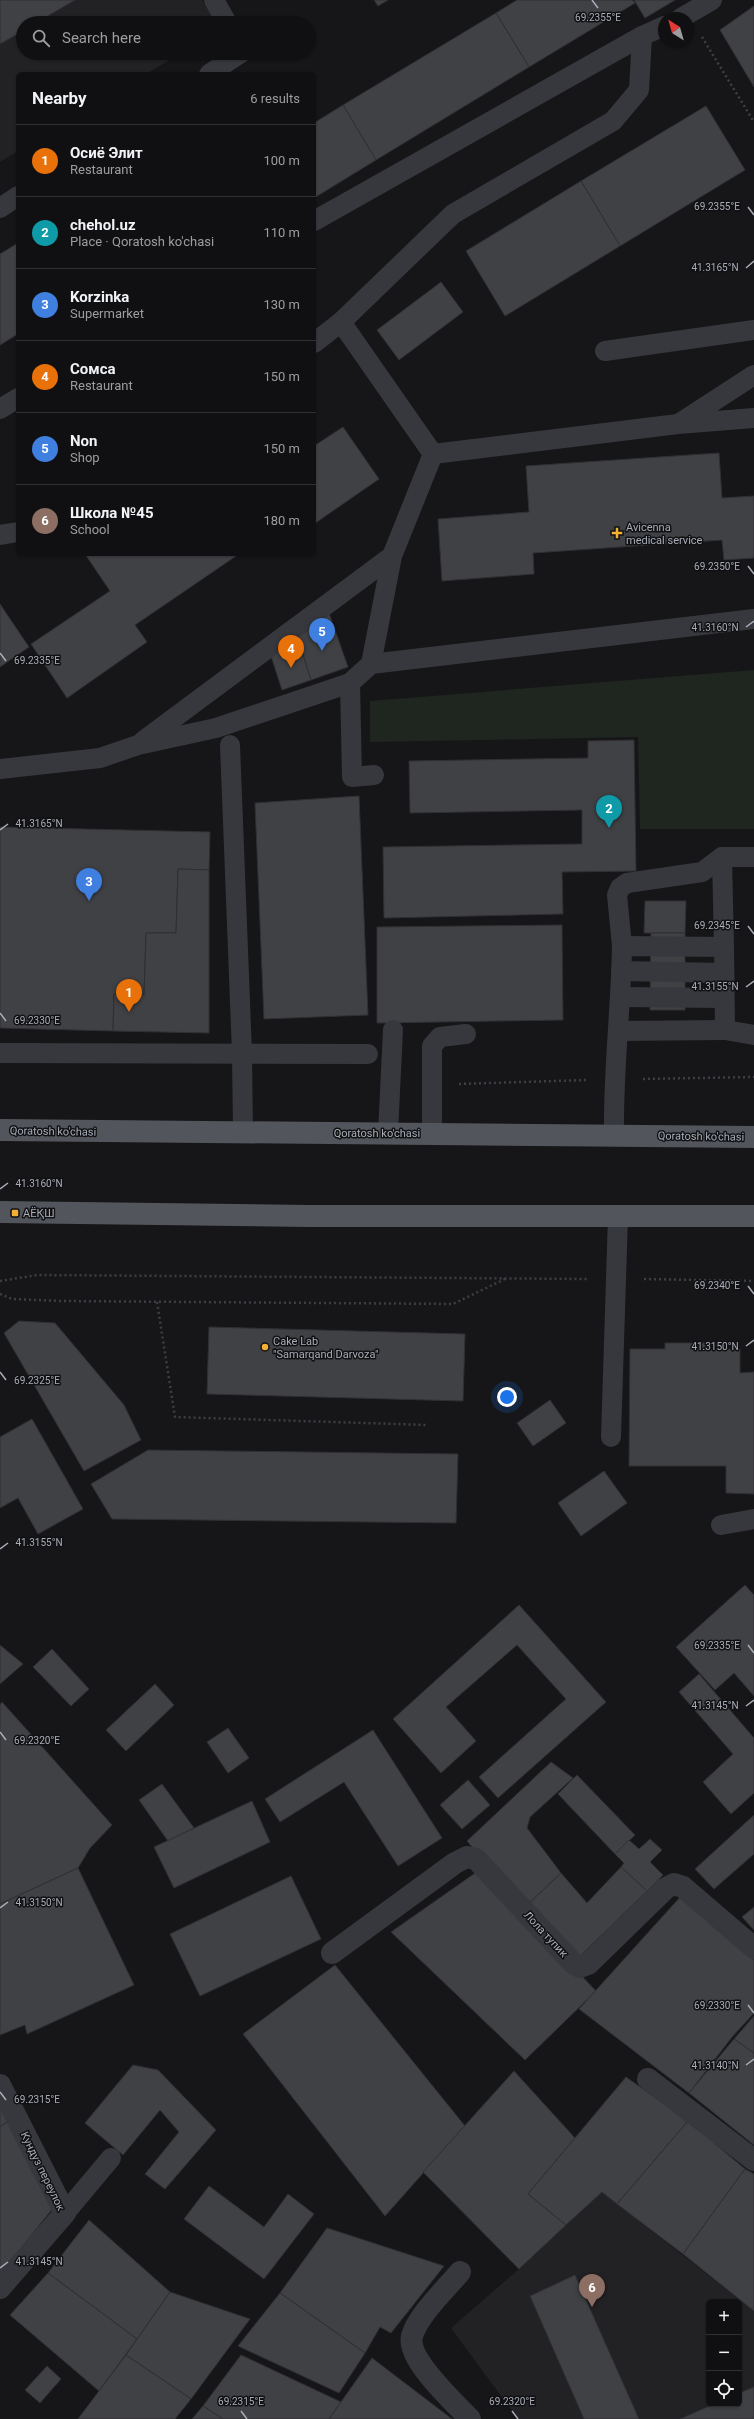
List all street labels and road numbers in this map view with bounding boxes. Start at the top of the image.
street label: Qoratosh ko'chasi [10,1124,96,1139]
street label: Qoratosh ko'chasi [334,1127,420,1140]
street label: Qoratosh ko'chasi [658,1129,744,1144]
street label: Лола тупик [521,1909,570,1960]
street label: Кундуз переулок [18,2130,67,2213]

